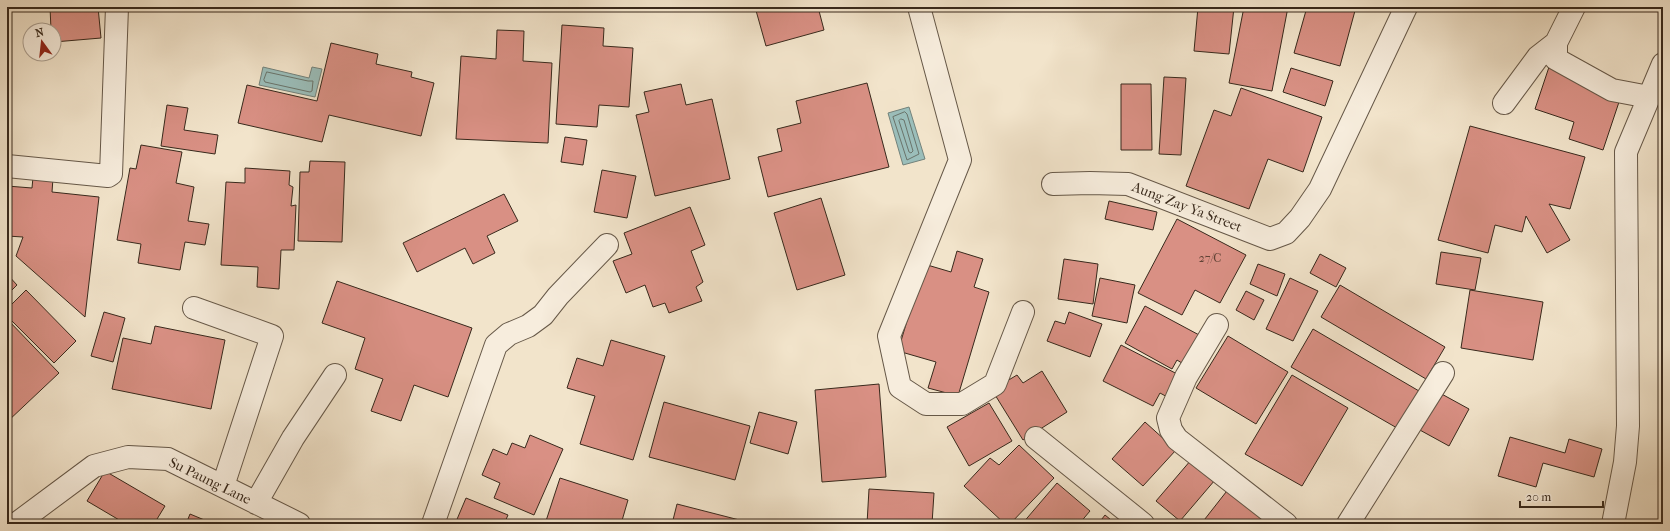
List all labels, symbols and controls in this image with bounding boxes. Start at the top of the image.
north arrow [22,22,62,62]
text: N [34,25,46,40]
street label: Aung Zay Ya Street [1129,178,1244,236]
house number: 27/C [1199,251,1221,265]
street label: Su Paung Lane [166,454,254,508]
scale bar [1520,483,1603,509]
text: 20 m [1526,490,1551,504]

